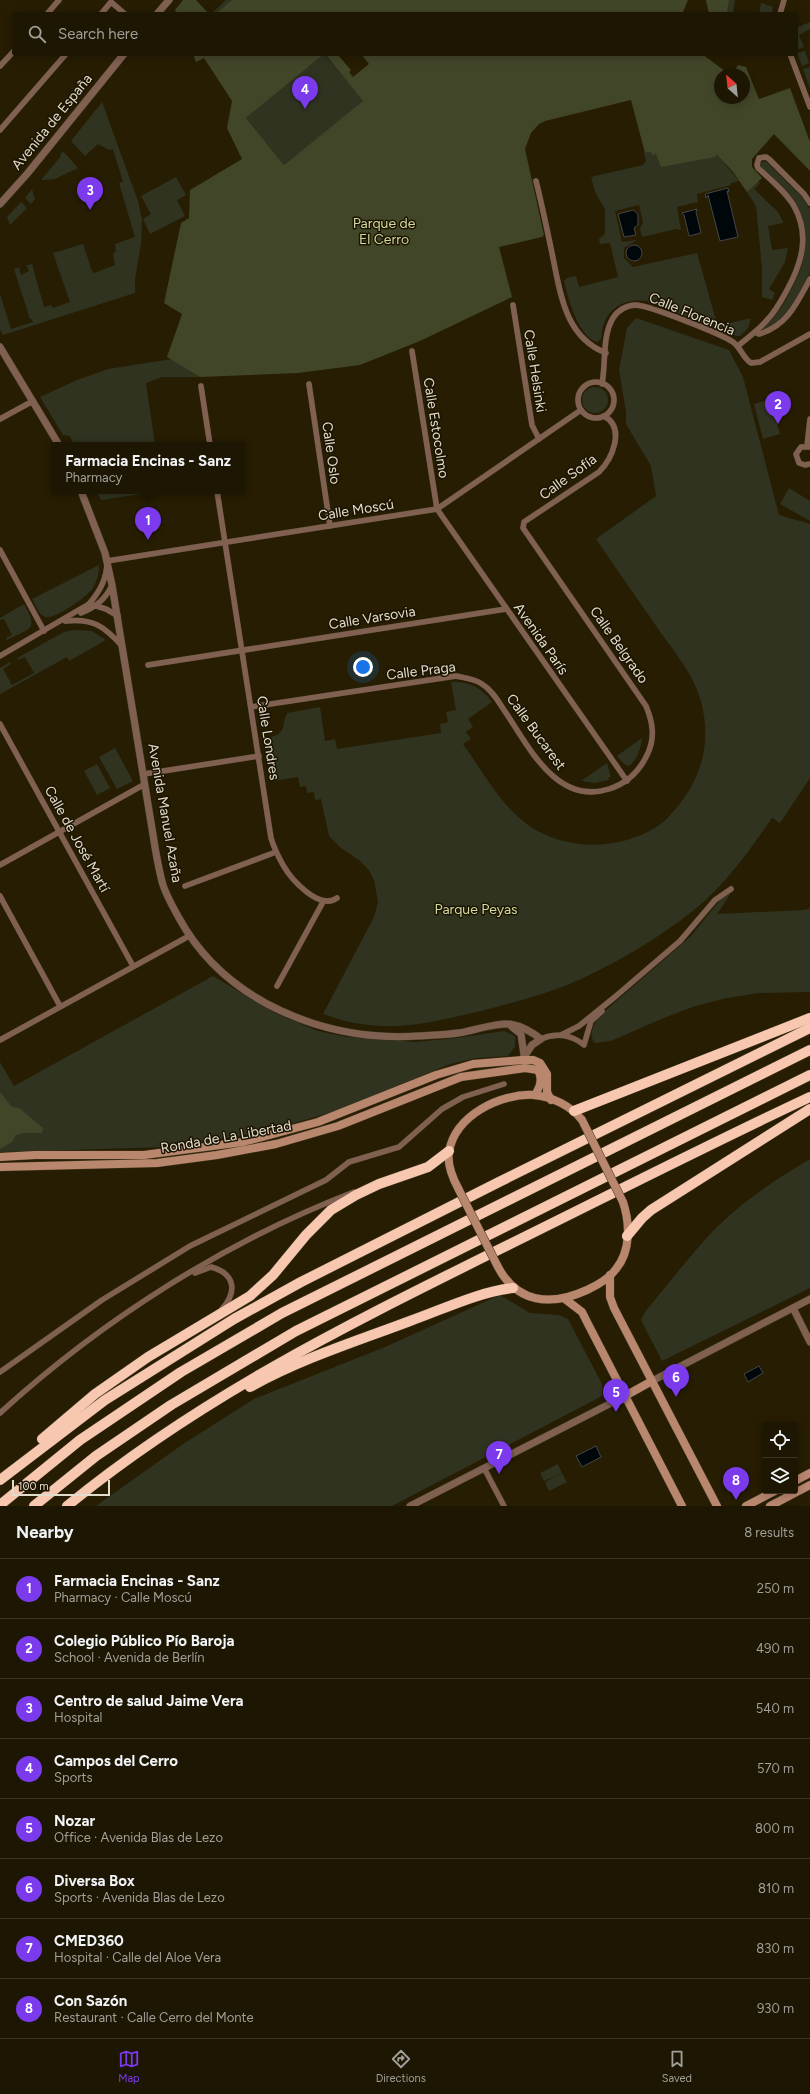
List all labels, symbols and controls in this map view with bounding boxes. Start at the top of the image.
search box [12,12,798,56]
icon: search [26,23,48,45]
text: Search here [58,25,138,43]
north arrow [714,68,750,104]
street label: Avenida de España [8,71,96,173]
pin: 4 [292,76,318,109]
pin: 3 [77,177,103,210]
park label: Parque de El Cerro [353,215,416,248]
street label: Calle Florencia [646,289,738,339]
street label: Calle Helsinki [520,329,550,413]
street label: Calle Estocolmo [420,377,452,479]
pin: 2 [765,391,791,424]
street label: Calle Oslo [318,421,344,485]
popup [51,442,245,494]
street label: Calle Sofía [536,450,600,504]
text: Farmacia Encinas - Sanz [65,452,231,470]
text: Pharmacy [65,470,122,485]
street label: Calle Moscú [317,496,395,524]
pin: 1 [135,507,161,540]
street label: Avenida París [510,600,572,678]
street label: Calle Varsovia [327,603,417,633]
street label: Calle Belgrado [586,603,652,687]
your location [353,657,373,677]
street label: Calle Praga [385,658,457,684]
street label: Calle Bucarest [503,691,569,773]
street label: Calle Londres [253,695,283,781]
street label: Avenida Manuel Azaña [144,742,186,884]
street label: Calle de José Martí [41,783,114,896]
park label: Parque Peyas [434,901,518,918]
street label: Ronda de La Libertad [159,1117,293,1157]
pin: 6 [663,1364,689,1397]
pin: 5 [603,1379,629,1412]
map controls [762,1422,798,1494]
button: locate [762,1422,798,1458]
pin: 7 [486,1441,512,1474]
button: layers [762,1458,798,1494]
pin: 8 [723,1467,749,1500]
scale bar [12,1478,110,1497]
text: 100 m [18,1480,49,1493]
text: Nearby [16,1522,74,1542]
text: 8 results [744,1525,794,1540]
text: Farmacia Encinas - Sanz [54,1572,220,1590]
text: 1 [26,1581,32,1596]
text: 250 m [757,1581,794,1596]
text: Pharmacy · Calle Moscú [54,1590,192,1605]
text: Colegio Público Pío Baroja [54,1632,235,1650]
text: 2 [25,1641,33,1656]
text: 490 m [756,1641,794,1656]
text: School · Avenida de Berlín [54,1650,205,1665]
text: Centro de salud Jaime Vera [54,1692,244,1710]
text: 3 [25,1701,33,1716]
text: 540 m [756,1701,794,1716]
text: Hospital [54,1710,102,1725]
text: Campos del Cerro [54,1752,178,1770]
text: 4 [25,1761,33,1776]
text: 570 m [757,1761,794,1776]
text: Sports [54,1770,93,1785]
text: Nozar [54,1812,95,1830]
text: 5 [25,1821,33,1836]
text: 800 m [755,1821,794,1836]
text: Office · Avenida Blas de Lezo [54,1830,223,1845]
text: Diversa Box [54,1872,135,1890]
text: 6 [25,1881,33,1896]
text: 810 m [758,1881,794,1896]
text: Sports · Avenida Blas de Lezo [54,1890,225,1905]
text: CMED360 [54,1932,124,1950]
text: 7 [25,1941,33,1956]
text: 830 m [756,1941,794,1956]
text: Hospital · Calle del Aloe Vera [54,1950,221,1965]
text: Con Sazón [54,1992,127,2010]
text: 8 [25,2001,33,2016]
text: 930 m [757,2001,794,2016]
text: Restaurant · Calle Cerro del Monte [54,2010,254,2025]
tab: Map [118,2048,140,2085]
tab: Directions [376,2048,426,2085]
tab: Saved [662,2048,692,2085]

